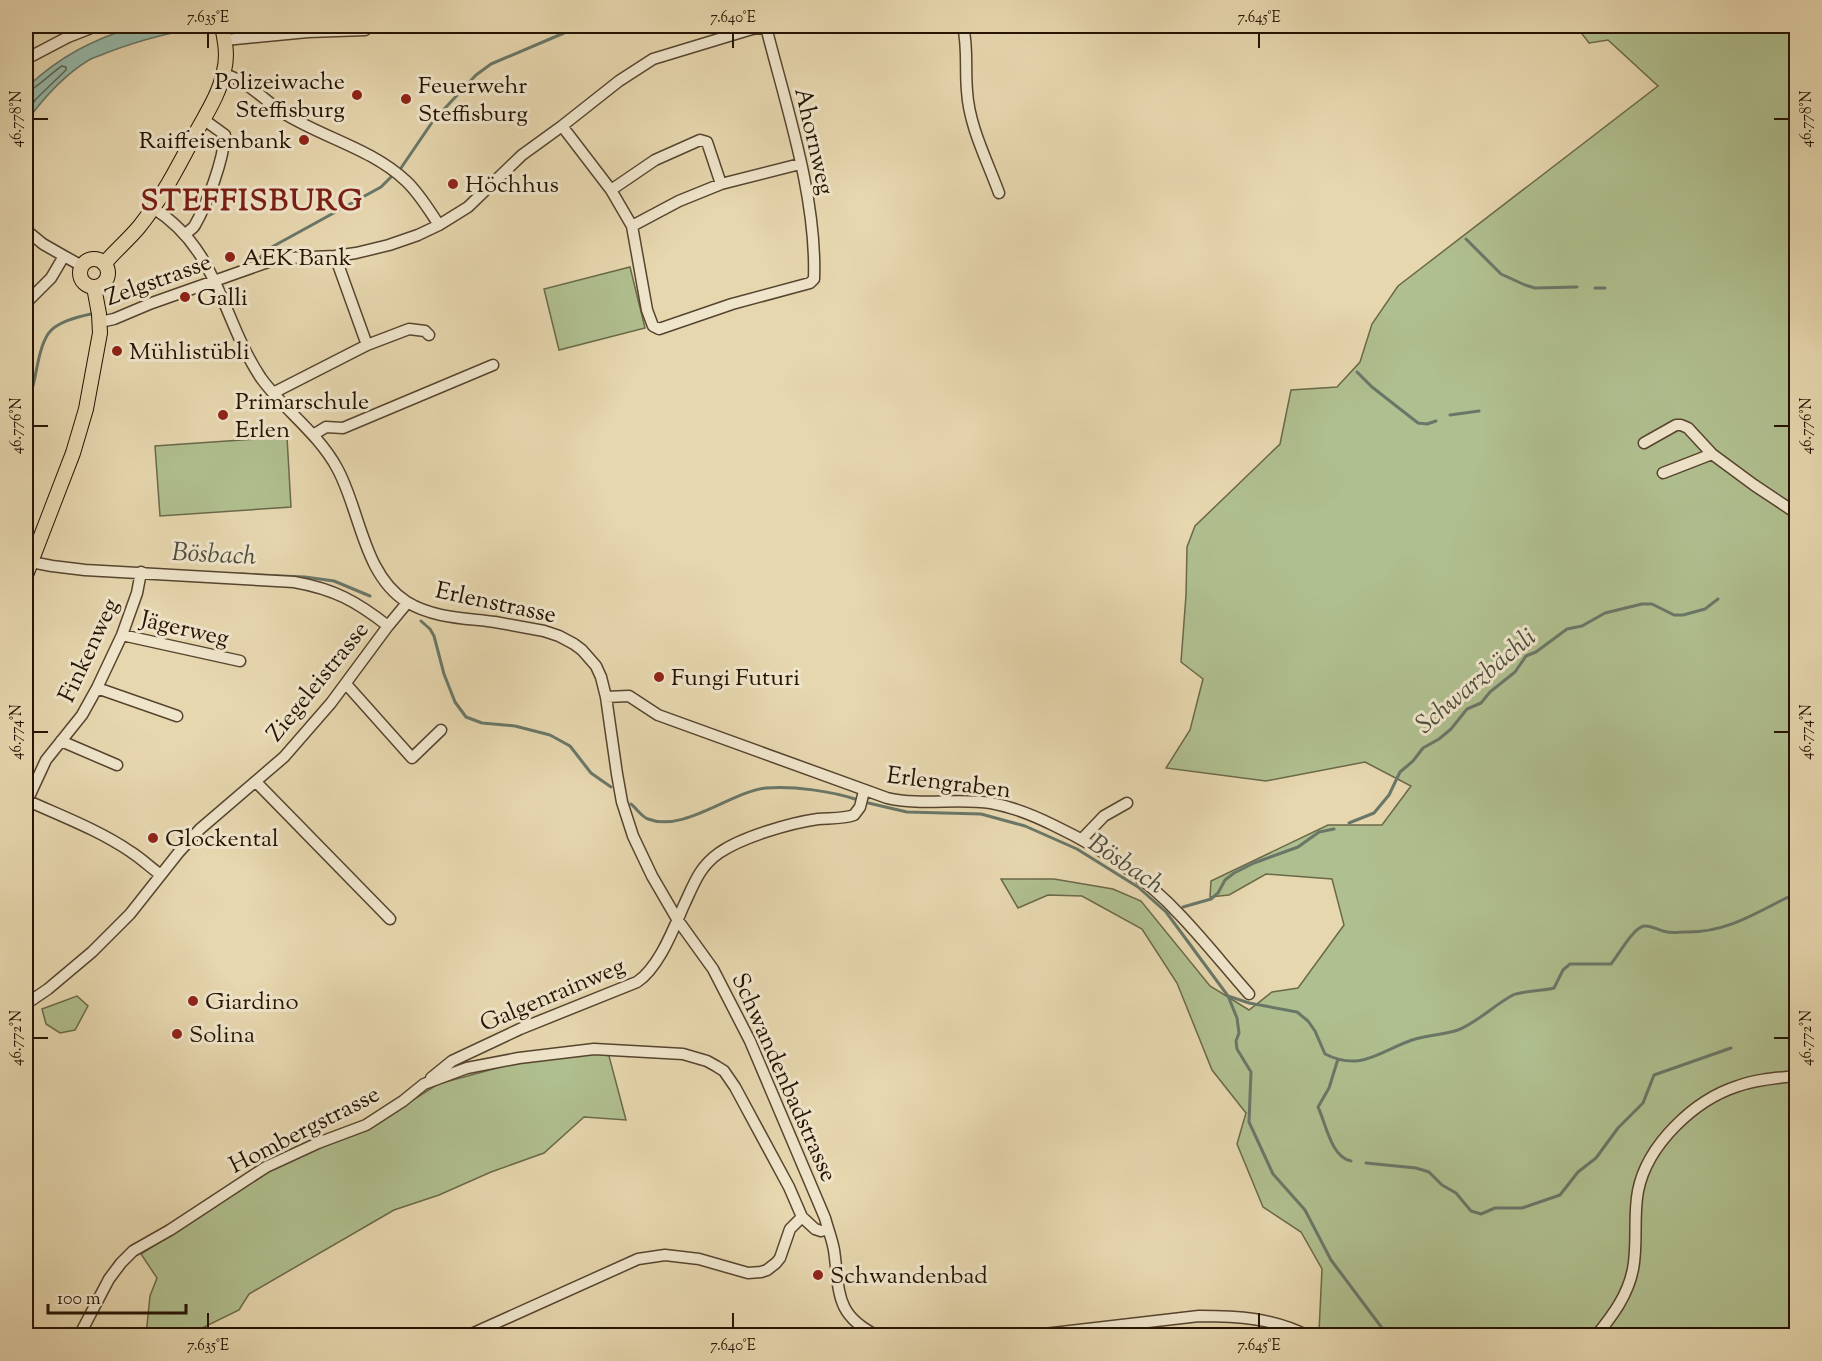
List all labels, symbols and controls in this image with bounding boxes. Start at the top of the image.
text: 7.635°E [187,8,229,29]
text: 7.640°E [710,8,756,29]
text: 7.645°E [1237,8,1281,29]
place label: Polizeiwache Steffisburg [215,66,345,128]
place label: Feuerwehr Steffisburg [418,70,528,132]
street label: Ahornweg [784,84,842,199]
marker: Polizeiwache Steffisburg [350,88,364,102]
text: 46.778°N [7,91,28,147]
text: 46.778°N [1797,91,1818,147]
marker: Feuerwehr Steffisburg [399,92,413,106]
place label: Raiffeisenbank [139,125,292,159]
marker: Raiffeisenbank [297,133,311,147]
place label: Höchhus [465,169,559,203]
marker: Höchhus [446,177,460,191]
district label: STEFFISBURG [140,181,364,224]
place label: AEK Bank [242,242,352,276]
street label: Zelgstrasse [101,246,216,316]
marker: AEK Bank [223,250,237,264]
place label: Galli [197,282,248,316]
marker: Galli [178,290,192,304]
place label: Mühlistübli [129,336,250,370]
marker: Mühlistübli [110,344,124,358]
place label: Primarschule Erlen [235,386,369,448]
text: 46.776°N [7,398,28,454]
text: 46.776°N [1797,398,1818,454]
marker: Primarschule Erlen [216,408,230,422]
water label: Bösbach [171,535,257,576]
street label: Erlenstrasse [432,575,559,633]
street label: Finkenweg [51,593,129,709]
street label: Jägerweg [135,603,232,657]
street label: Ziegeleistrasse [259,615,378,750]
water label: Schwarzbächli [1408,620,1545,743]
place label: Fungi Futuri [671,662,800,696]
marker: Fungi Futuri [652,670,666,684]
text: 46.774°N [7,704,28,760]
text: 46.774°N [1797,704,1818,760]
street label: Erlengraben [885,759,1013,808]
place label: Glockental [165,823,279,857]
water label: Bösbach [1080,826,1171,904]
marker: Glockental [146,831,160,845]
street label: Galgenrainweg [475,950,631,1042]
street label: Schwandenbadstrasse [722,968,845,1188]
place label: Giardino [205,986,299,1020]
marker: Giardino [186,994,200,1008]
text: 46.772°N [7,1010,28,1066]
text: 46.772°N [1797,1010,1818,1066]
place label: Solina [189,1019,255,1053]
marker: Solina [170,1027,184,1041]
street label: Hombergstrasse [224,1078,386,1183]
place label: Schwandenbad [830,1260,988,1294]
marker: Schwandenbad [811,1268,825,1282]
scale bar [48,1277,186,1315]
text: 100 m [57,1287,101,1313]
text: 7.635°E [187,1336,229,1357]
text: 7.640°E [710,1336,756,1357]
text: 7.645°E [1237,1336,1281,1357]

